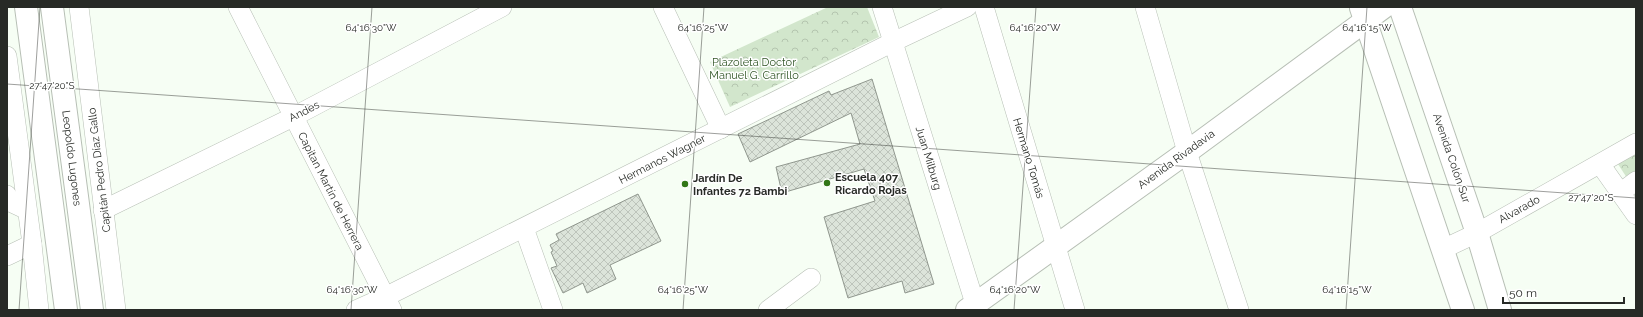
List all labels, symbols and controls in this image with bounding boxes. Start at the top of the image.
text: 64°16'30"W [345,22,397,33]
text: 64°16'25"W [678,22,729,33]
text: 64°16'20"W [1010,22,1061,33]
text: 64°16'15"W [1342,22,1392,33]
park label: Plazoleta Doctor Manuel G. Carrillo [709,56,799,82]
text: 27°47'20"S [29,80,75,91]
street label: Andes [287,98,322,125]
street label: Capitán Pedro Díaz Gallo [85,106,114,233]
street label: Leopoldo Lugones [59,109,84,207]
street label: Avenida Colón Sur [1430,112,1473,205]
street label: Hermano Tomás [1010,116,1047,200]
street label: Juan Milburg [913,125,944,192]
street label: Avenida Rivadavia [1135,127,1217,192]
street label: Capitan Martín de Herrera [295,130,366,252]
street label: Hermanos Wagner [617,132,708,187]
place label: Escuela 407 Ricardo Rojas [835,171,907,197]
place label: Jardín De Infantes 72 Bambi [693,172,788,198]
marker: Escuela 407 Ricardo Rojas [822,178,832,188]
marker: Jardín De Infantes 72 Bambi [680,179,690,189]
text: 27°47'20"S [1568,192,1614,203]
street label: Alvarado [1496,193,1543,226]
scale bar [1503,279,1624,305]
text: 64°16'30"W [326,284,378,295]
text: 64°16'25"W [658,284,709,295]
text: 64°16'20"W [990,284,1041,295]
text: 64°16'15"W [1322,284,1372,295]
text: 50 m [1509,286,1537,300]

